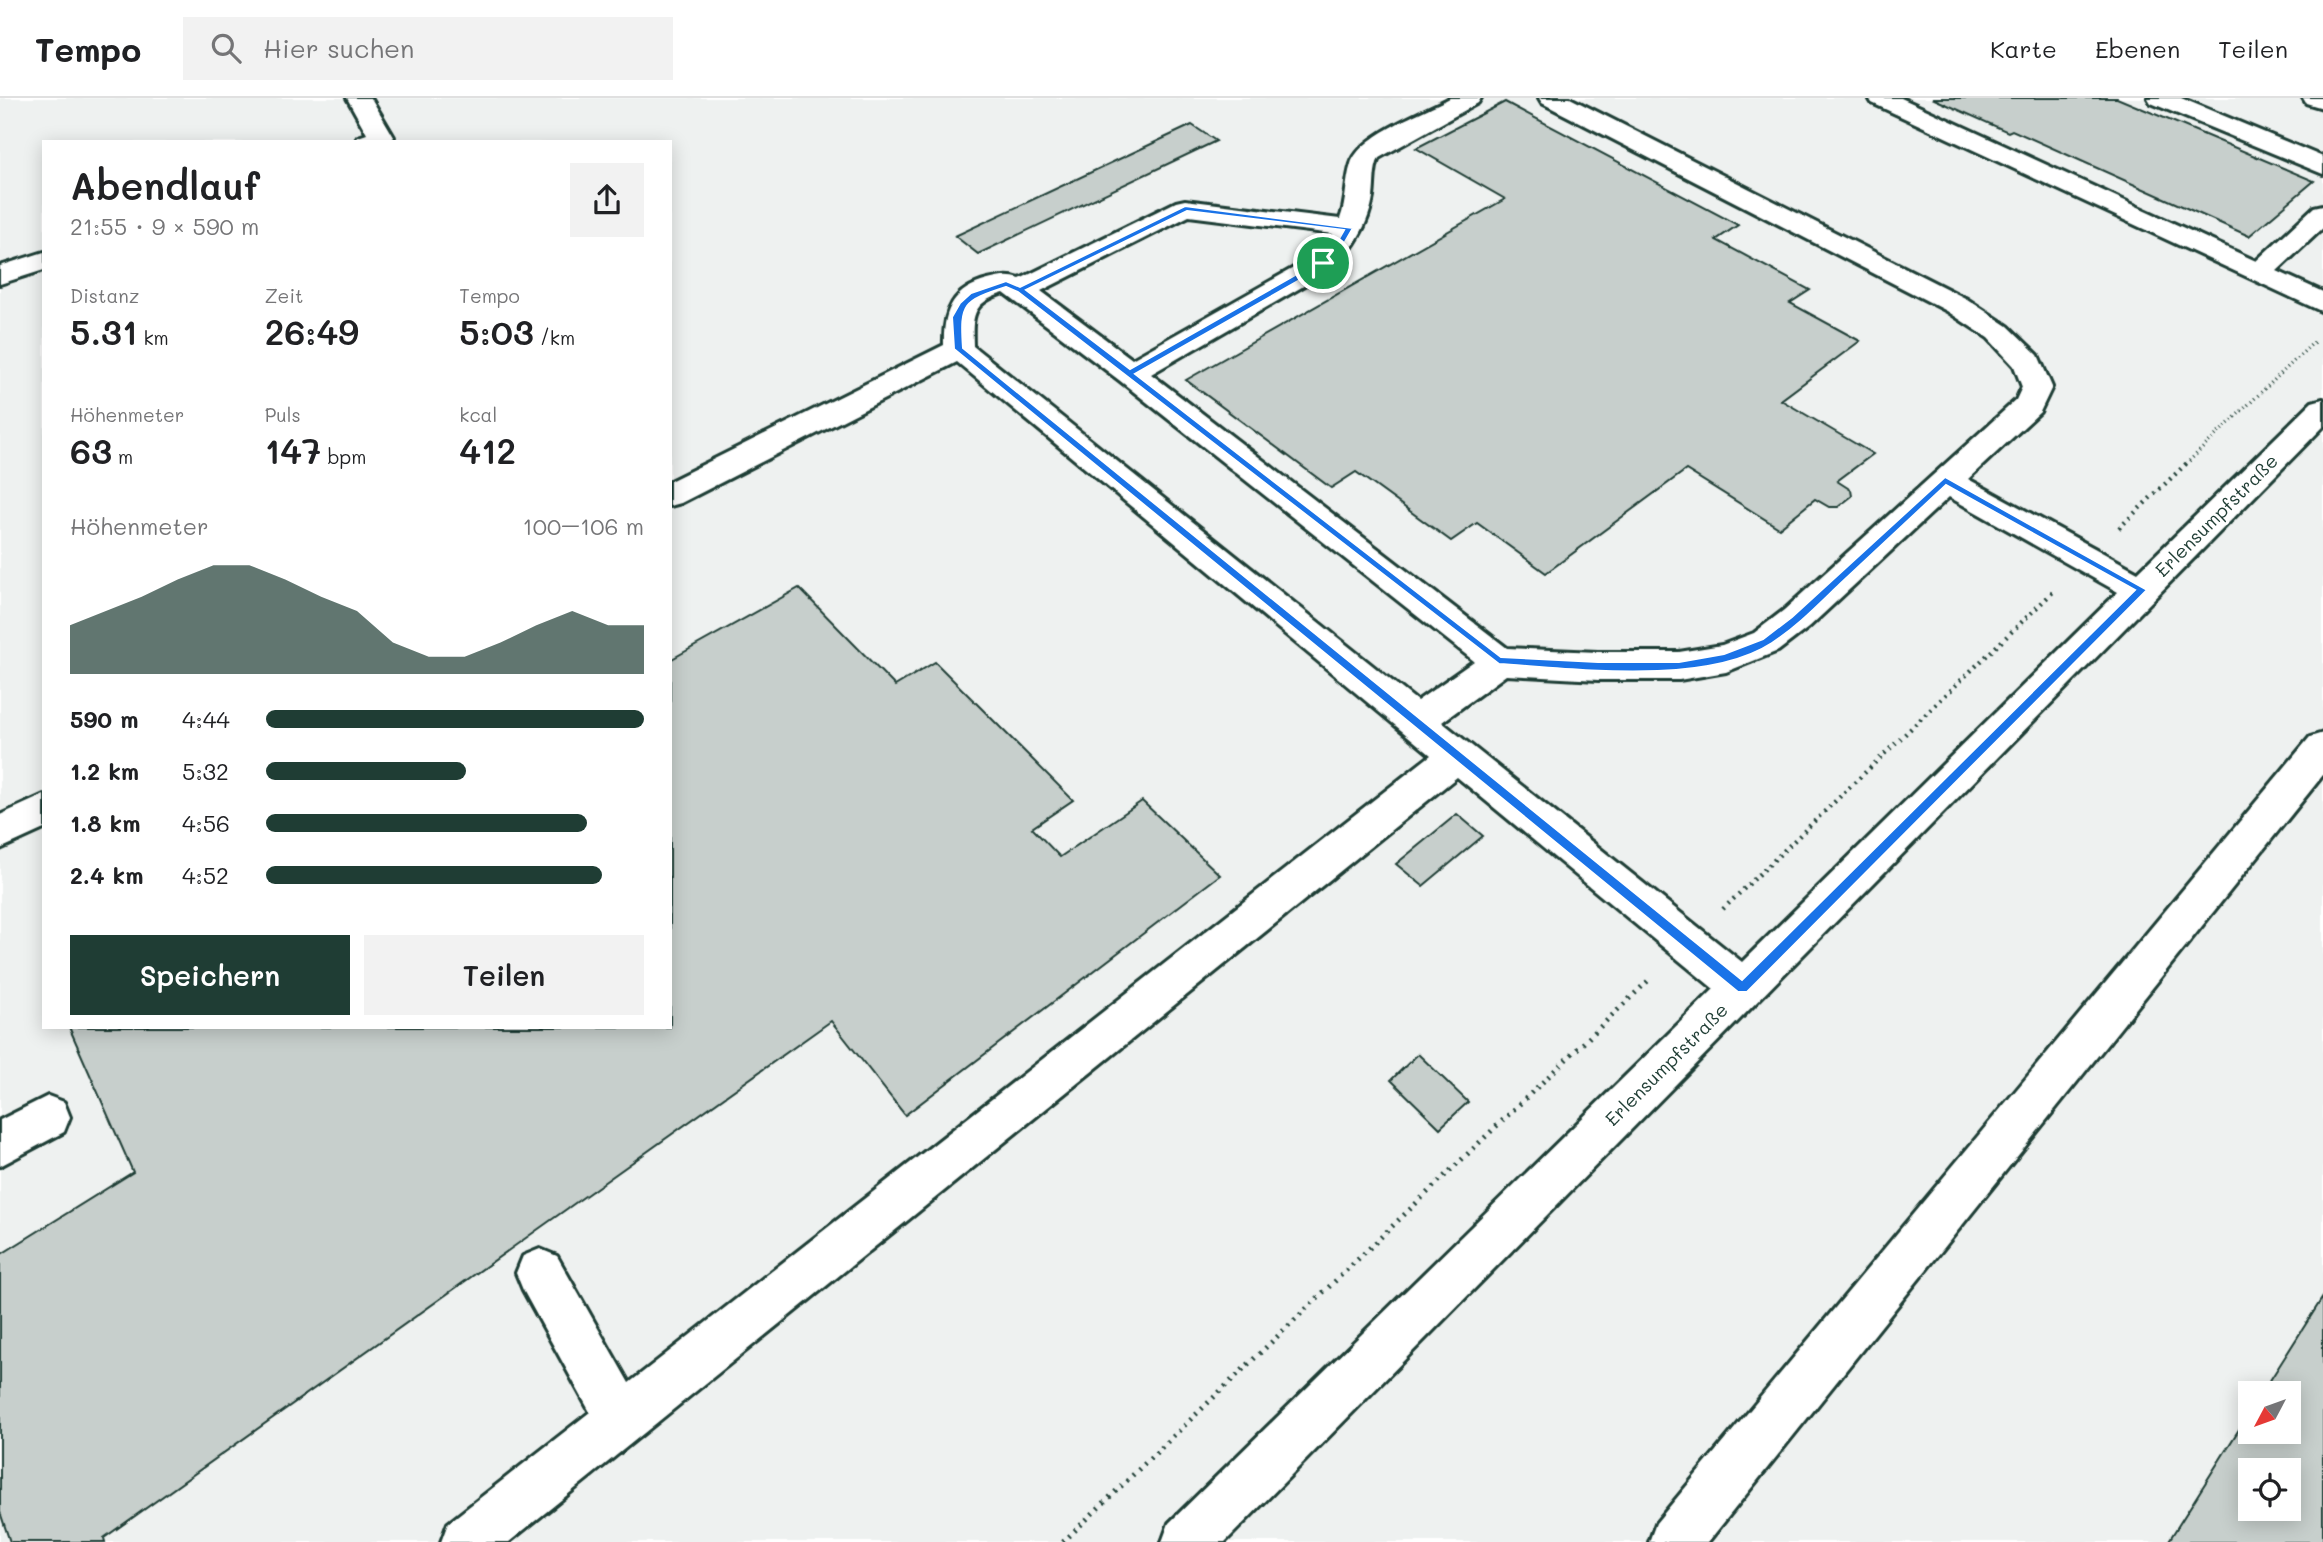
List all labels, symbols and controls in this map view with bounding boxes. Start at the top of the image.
search box [183,17,673,80]
text: Tempo [35,27,141,70]
icon: search [207,29,245,67]
text: Hier suchen [263,31,414,65]
text: Karte [1990,33,2057,64]
text: Ebenen [2095,33,2180,64]
text: Teilen [2218,33,2288,64]
text: Abendlauf [70,160,260,210]
button: share [570,163,644,237]
text: 21:55 · 9 × 590 m [70,211,259,241]
pin [1293,233,1353,293]
icon: arrive [1304,244,1342,282]
text: Distanz [70,283,139,308]
text: Zeit [265,283,303,308]
text: Tempo [459,283,520,308]
text: 5.31 [70,308,137,354]
text: 26:49 [265,308,359,354]
text: 5:03 [459,308,534,354]
text: km [137,325,169,350]
text: /km [534,325,575,350]
text: Höhenmeter [70,402,184,427]
text: Puls [265,402,301,427]
text: kcal [459,402,497,427]
text: 63 [70,427,112,473]
text: 147 [265,427,321,473]
text: 412 [459,427,516,473]
text: m [112,444,133,469]
text: bpm [321,444,366,469]
street label: Erlensumpfstraße [2149,448,2283,582]
text: Höhenmeter [70,511,208,541]
text: 100–106 m [522,511,644,541]
text: 590 m [70,704,139,734]
text: 4:44 [182,704,230,734]
text: 1.2 km [70,756,139,786]
text: 5:32 [182,756,229,786]
text: 1.8 km [70,808,140,838]
text: 4:56 [182,808,230,838]
text: 2.4 km [70,860,143,890]
text: 4:52 [182,860,229,890]
button: Speichern [70,935,350,1015]
button: Teilen [364,935,644,1015]
street label: Erlensumpfstraße [1599,997,1733,1131]
north arrow [2238,1381,2301,1444]
map controls [2238,1381,2301,1521]
button: locate [2238,1458,2301,1521]

